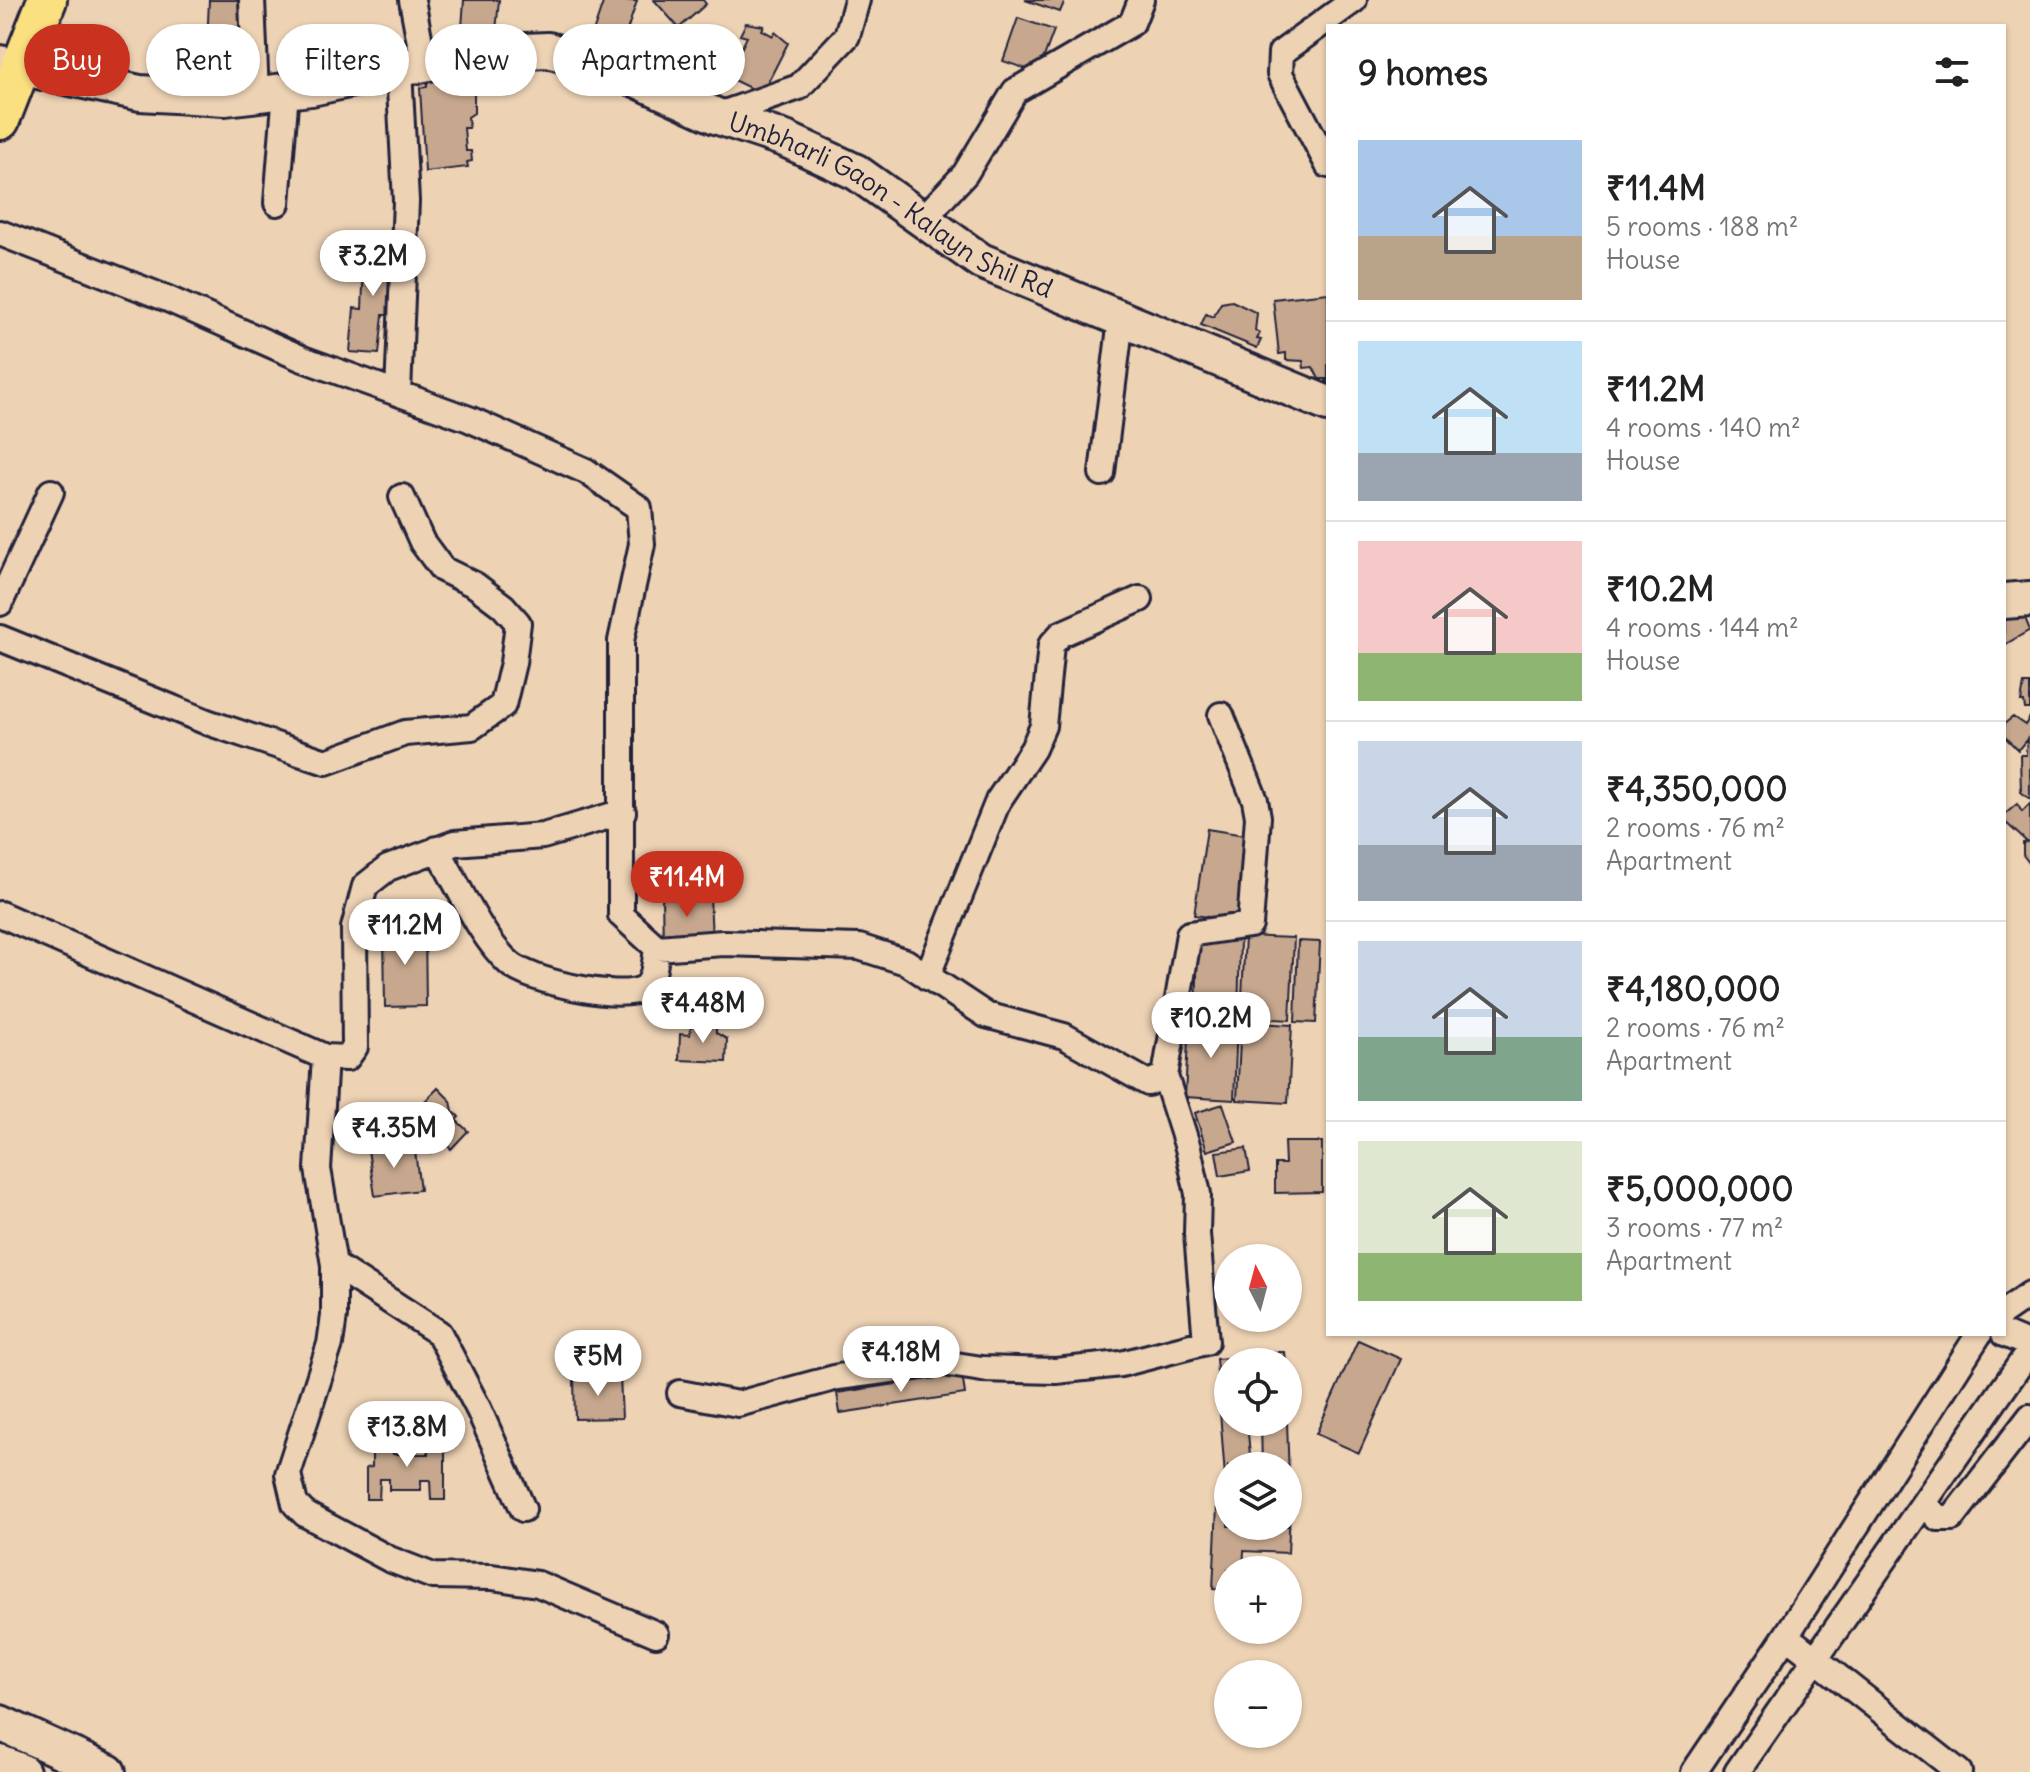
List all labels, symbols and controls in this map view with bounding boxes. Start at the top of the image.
chip: Buy [24,24,130,96]
chip: Rent [146,24,260,96]
chip: Filters [276,24,409,96]
chip: New [425,24,537,96]
chip: Apartment [553,24,745,96]
icon: filters [1930,50,1974,94]
text: 9 homes [1358,51,1488,94]
street label: Umbharli Gaon - Kalayn Shil Rd [724,104,1058,305]
text: ₹11.4M [1606,166,1706,209]
icon: home [1422,172,1518,268]
text: 5 rooms · 188 m² [1606,210,1799,243]
pin: ₹3.2M [317,230,429,298]
text: ₹3.2M [338,239,408,272]
text: House [1606,243,1680,276]
text: ₹11.2M [1606,367,1706,410]
icon: home [1422,373,1518,469]
text: 4 rooms · 140 m² [1606,411,1801,444]
text: House [1606,444,1680,477]
text: ₹10.2M [1606,567,1715,610]
icon: home [1422,573,1518,669]
text: 4 rooms · 144 m² [1606,611,1799,644]
text: House [1606,644,1680,677]
text: ₹4,350,000 [1606,767,1788,810]
icon: home [1422,773,1518,869]
text: 2 rooms · 76 m² [1606,811,1785,844]
text: Apartment [1606,844,1732,877]
pin: ₹11.4M [622,851,752,919]
text: ₹11.4M [649,860,725,893]
pin: ₹11.2M [340,899,470,967]
text: ₹11.2M [367,908,443,941]
text: ₹4,180,000 [1606,967,1781,1010]
icon: home [1422,973,1518,1069]
pin: ₹4.48M [638,977,768,1045]
text: ₹4.48M [660,986,746,1019]
pin: ₹10.2M [1146,992,1276,1060]
text: ₹10.2M [1169,1001,1253,1034]
text: 2 rooms · 76 m² [1606,1011,1785,1044]
text: Apartment [1606,1044,1732,1077]
pin: ₹4.35M [329,1102,459,1170]
text: ₹4.35M [351,1111,437,1144]
text: ₹5,000,000 [1606,1167,1794,1210]
icon: home [1422,1173,1518,1269]
text: 3 rooms · 77 m² [1606,1211,1784,1244]
north arrow [1214,1244,1302,1332]
map controls [1214,1244,1302,1748]
text: Apartment [1606,1244,1732,1277]
pin: ₹4.18M [836,1326,966,1394]
pin: ₹5M [559,1330,637,1398]
text: ₹4.18M [861,1335,941,1368]
text: ₹5M [573,1339,623,1372]
button: locate [1214,1348,1302,1436]
pin: ₹13.8M [342,1401,472,1469]
text: ₹13.8M [366,1410,448,1443]
button: layers [1214,1452,1302,1540]
button: + [1214,1556,1302,1644]
button: − [1214,1660,1302,1748]

